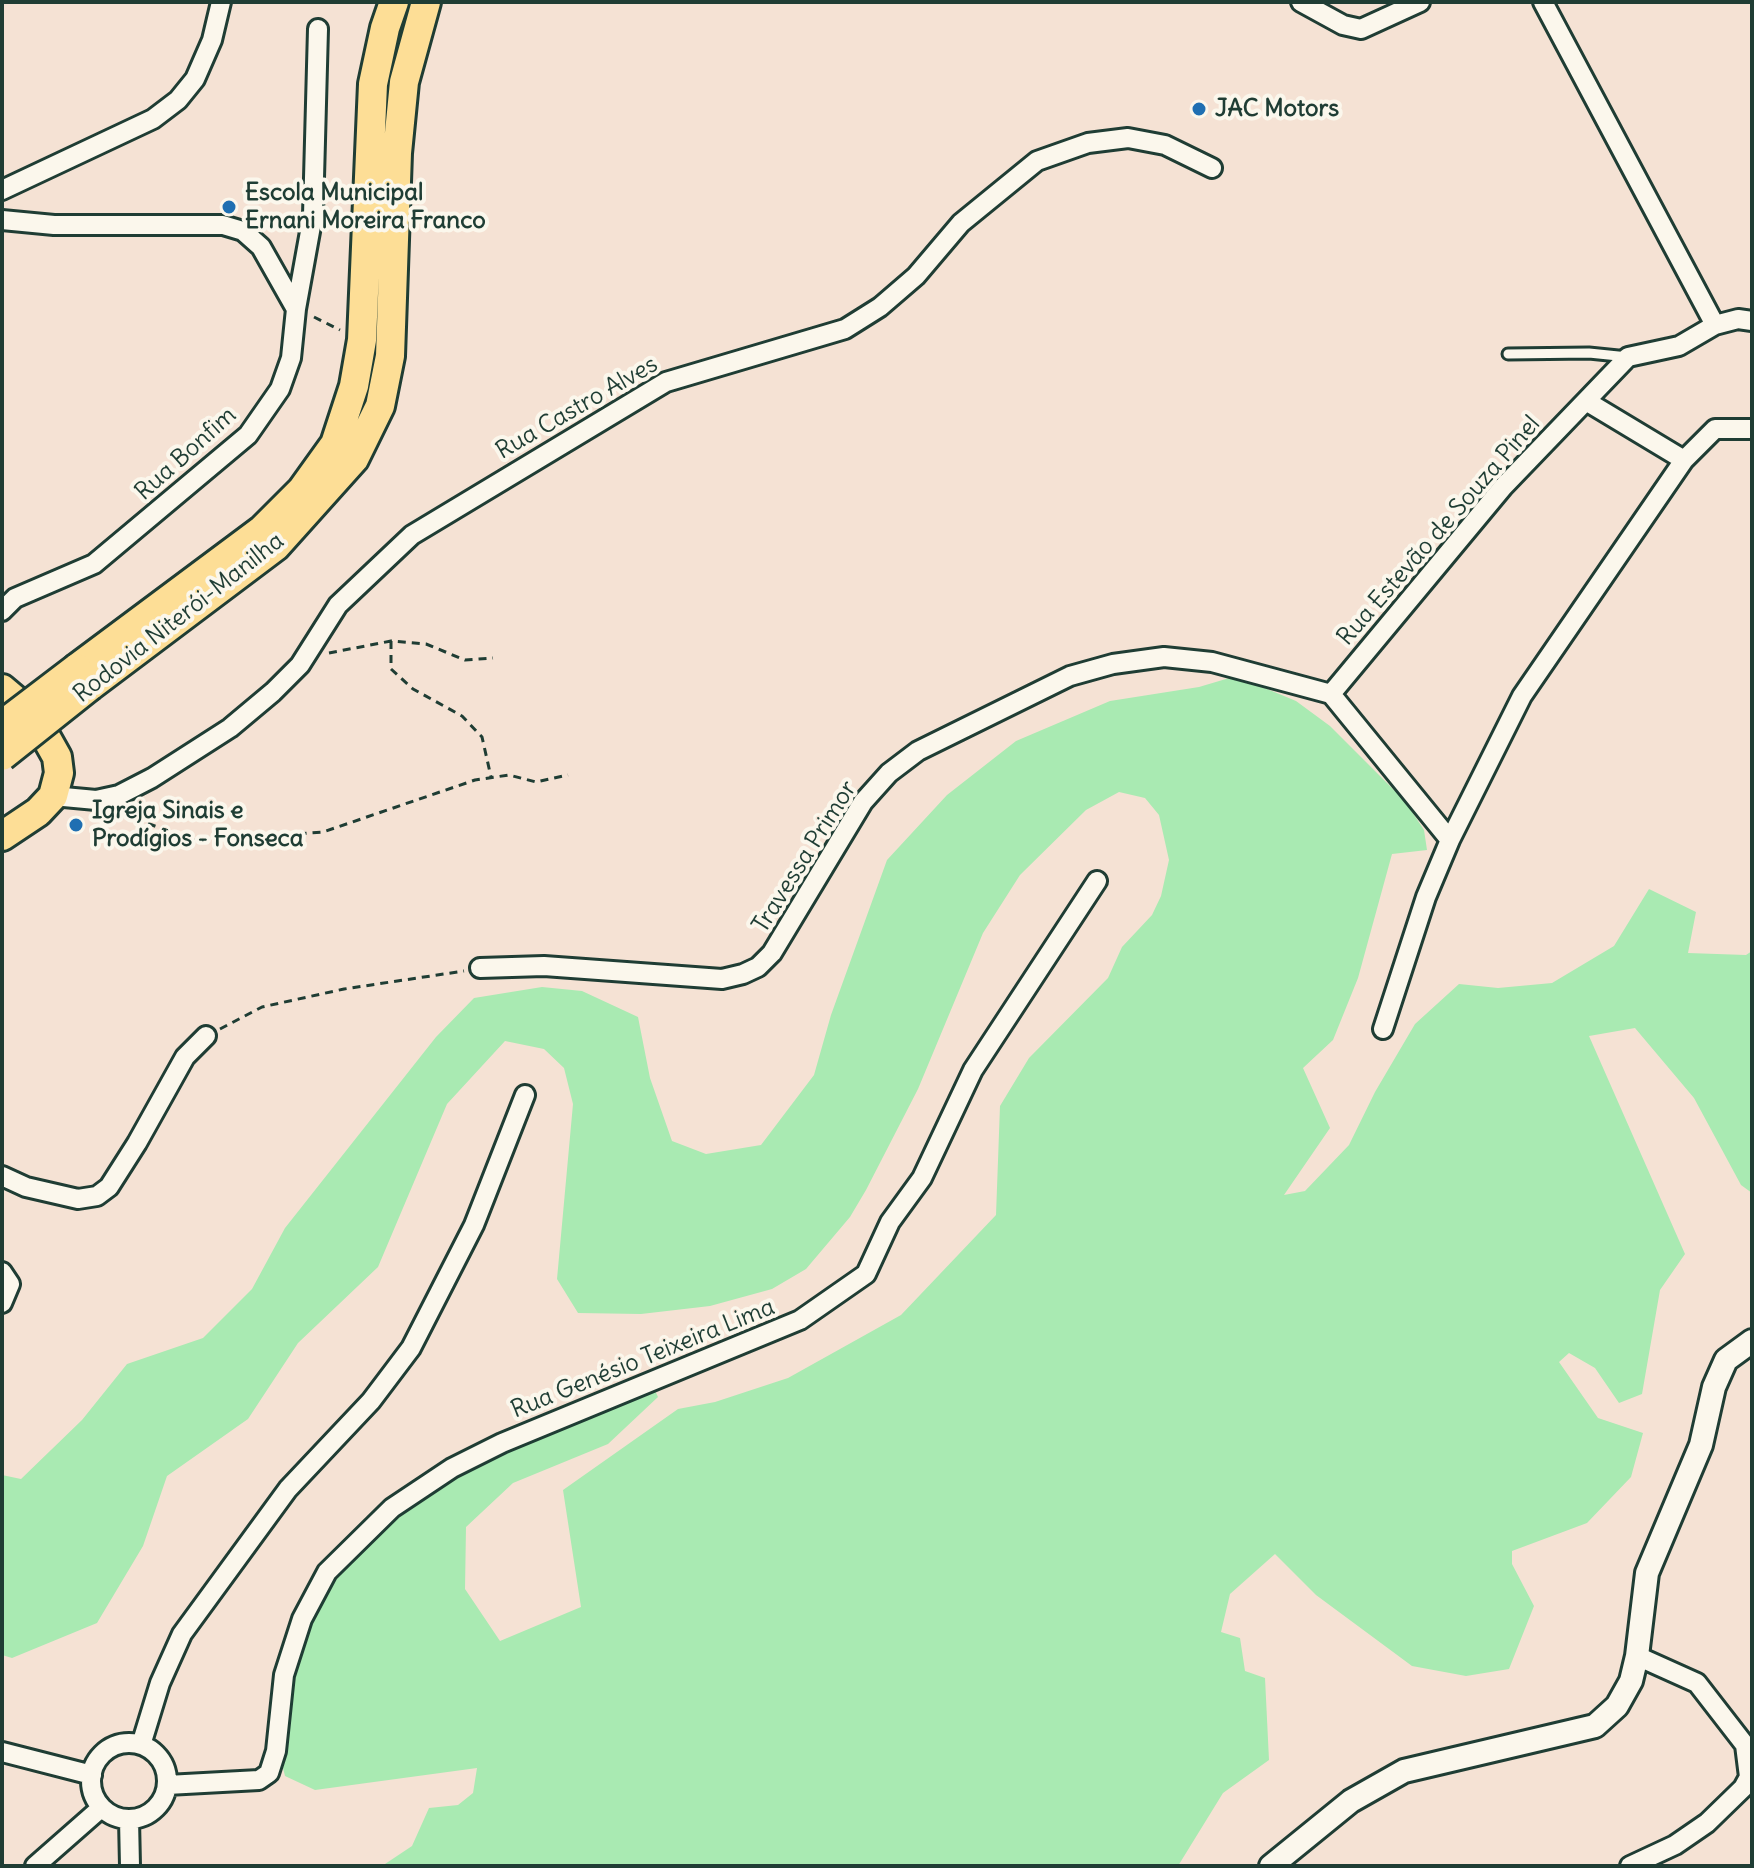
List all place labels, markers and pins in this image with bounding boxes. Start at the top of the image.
place label: JAC Motors [1215,95,1339,123]
marker: JAC Motors [1190,100,1208,118]
place label: Escola Municipal Ernani Moreira Franco [245,179,486,235]
marker: Escola Municipal Ernani Moreira Franco [220,198,238,216]
place label: Igreja Sinais e Prodígios - Fonseca [92,797,303,853]
marker: Igreja Sinais e Prodígios - Fonseca [67,816,85,834]

